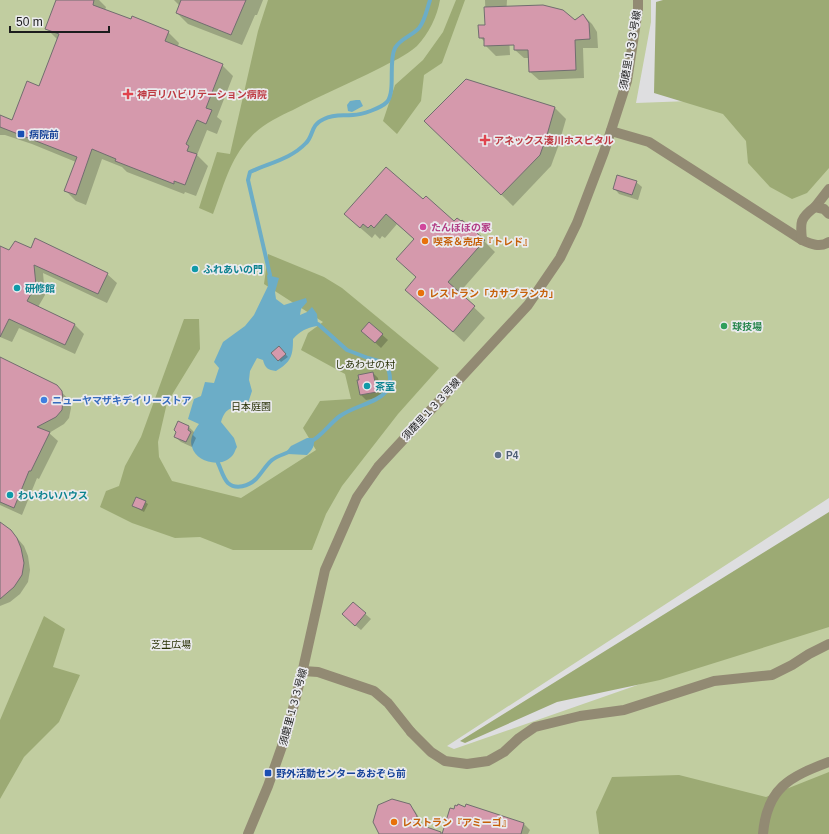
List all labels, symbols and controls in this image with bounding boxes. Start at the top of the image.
scale bar [10,8,109,34]
street label: 須磨里１３３号線 [618,10,642,90]
text: 50 m [16,15,43,29]
marker: 神戸リハビリテーション病院 [122,88,134,100]
place label: 神戸リハビリテーション病院 [137,89,267,100]
marker: 病院前 [16,129,26,139]
place label: 病院前 [29,129,59,140]
marker: アネックス湊川ホスピタル [479,134,491,146]
place label: アネックス湊川ホスピタル [494,135,614,146]
marker: たんぽぽの家 [418,222,428,232]
place label: たんぽぽの家 [431,222,491,233]
marker: 喫茶＆売店『トレド』 [420,236,430,246]
place label: 喫茶＆売店『トレド』 [433,236,533,247]
marker: ふれあいの門 [190,264,200,274]
place label: ふれあいの門 [203,264,263,275]
marker: 研修館 [12,283,22,293]
place label: 研修館 [25,283,55,294]
marker: レストラン「カサブランカ」 [416,288,426,298]
place label: レストラン「カサブランカ」 [429,288,559,299]
marker: 球技場 [719,321,729,331]
place label: 球技場 [732,321,762,332]
park label: しあわせの村 [335,359,395,370]
street label: 須磨里１３３号線 [400,376,462,442]
marker: 茶室 [362,381,372,391]
place label: 茶室 [375,381,395,392]
marker: ニューヤマザキデイリーストア [39,395,49,405]
place label: ニューヤマザキデイリーストア [52,395,192,406]
park label: 日本庭園 [231,401,271,412]
marker: P4 [493,450,503,460]
place label: P4 [506,450,519,461]
marker: わいわいハウス [5,490,15,500]
place label: わいわいハウス [18,490,88,501]
park label: 芝生広場 [151,639,191,650]
street label: 須磨里１３３号線 [277,667,309,747]
marker: 野外活動センターあおぞら前 [263,768,273,778]
place label: 野外活動センターあおぞら前 [276,768,406,779]
marker: レストラン『アミーゴ』 [389,817,399,827]
place label: レストラン『アミーゴ』 [402,817,512,828]

